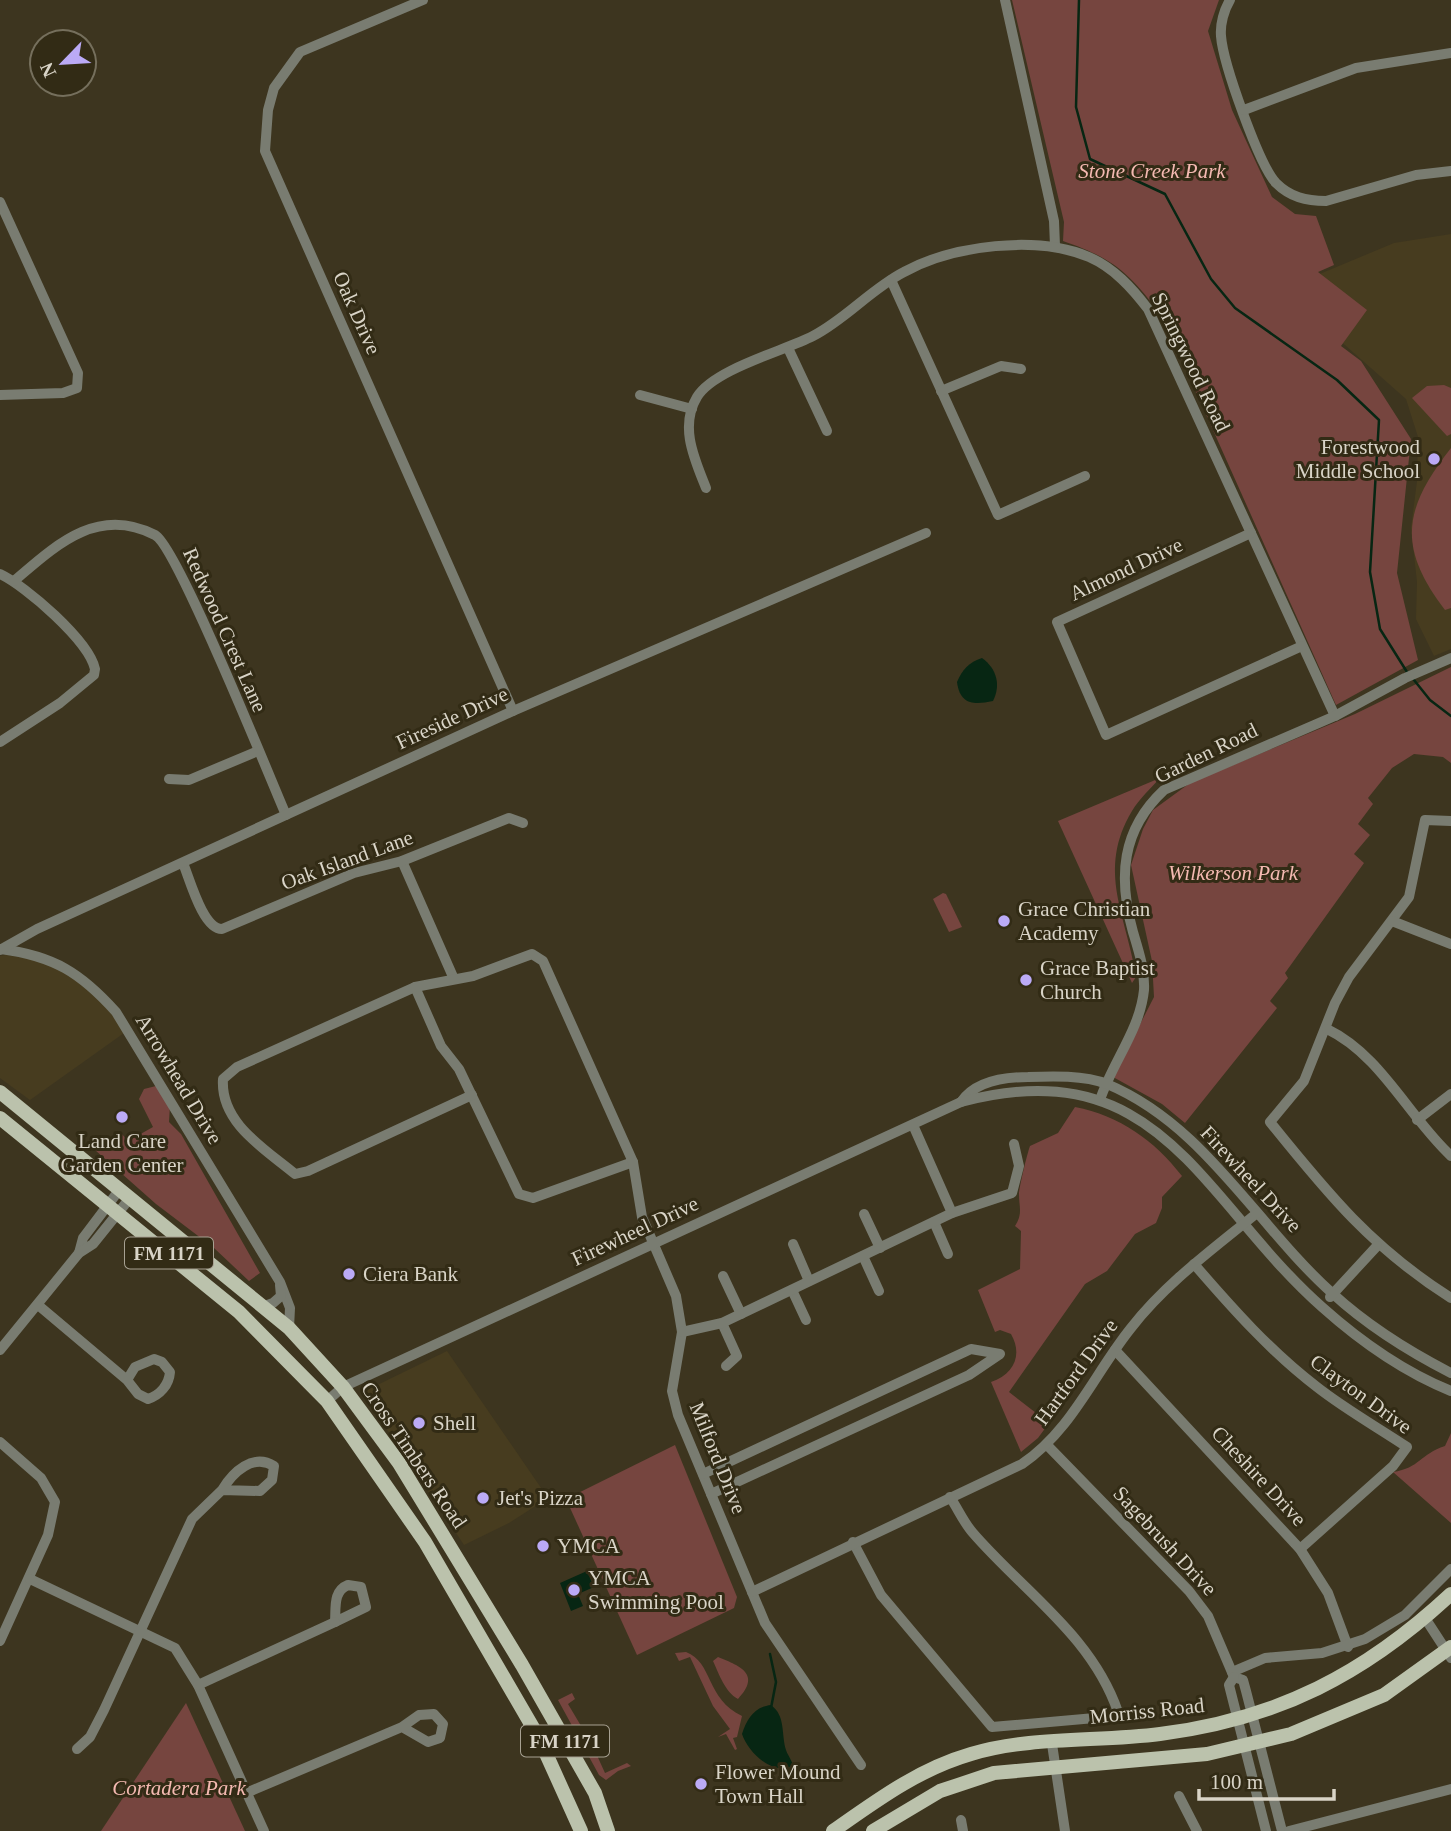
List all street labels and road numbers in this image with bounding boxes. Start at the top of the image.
street label: Oak Drive [328,268,386,358]
street label: Springwood Road [1147,288,1235,436]
street label: Almond Drive [1066,532,1186,606]
street label: Redwood Crest Lane [178,544,272,716]
street label: Fireside Drive [392,682,512,754]
street label: Garden Road [1151,718,1262,788]
street label: Oak Island Lane [278,825,416,895]
street label: Arrowhead Drive [131,1010,227,1148]
street label: Firewheel Drive [1195,1121,1307,1237]
street label: Firewheel Drive [568,1191,702,1271]
road number: FM 1171 [125,1238,213,1268]
street label: Hartford Drive [1029,1314,1123,1430]
street label: Clayton Drive [1306,1349,1416,1439]
street label: Cross Timbers Road [356,1377,472,1533]
street label: Milford Drive [685,1399,751,1517]
street label: Cheshire Drive [1207,1421,1311,1531]
street label: Sagebrush Drive [1108,1481,1222,1601]
street label: Morriss Road [1089,1693,1206,1729]
road number: FM 1171 [521,1726,609,1756]

